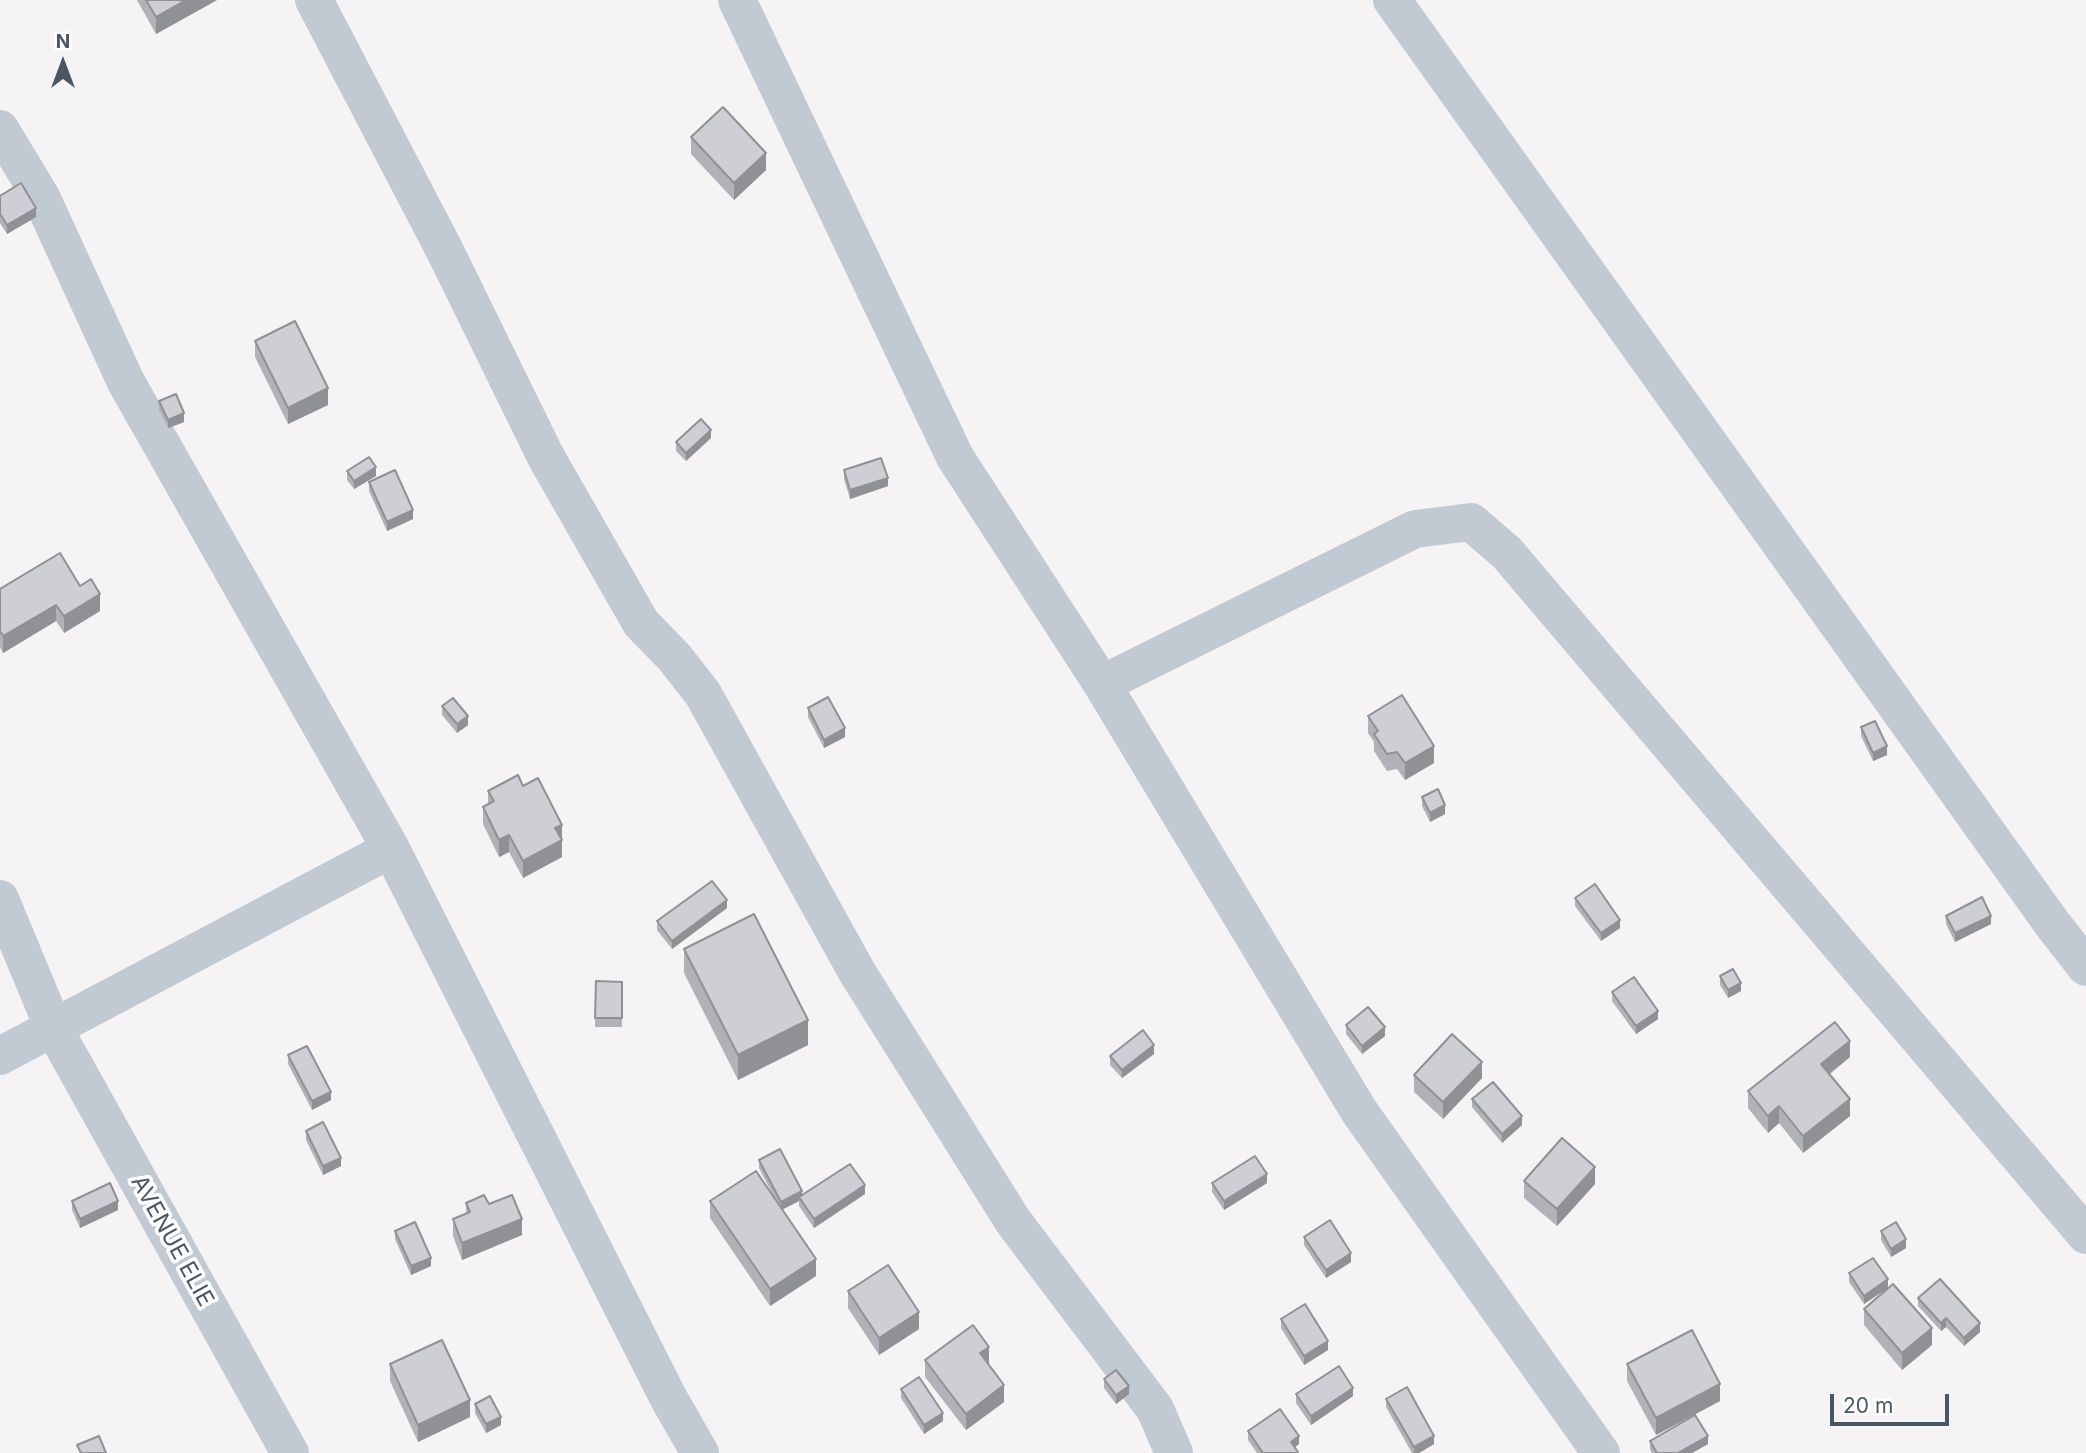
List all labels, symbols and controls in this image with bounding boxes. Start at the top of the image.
north arrow [28,28,98,98]
text: N [56,30,70,53]
street label: AVENUE ELIE [125,1171,219,1311]
scale bar [1834,1380,1953,1424]
text: 20 m [1843,1393,1893,1418]

